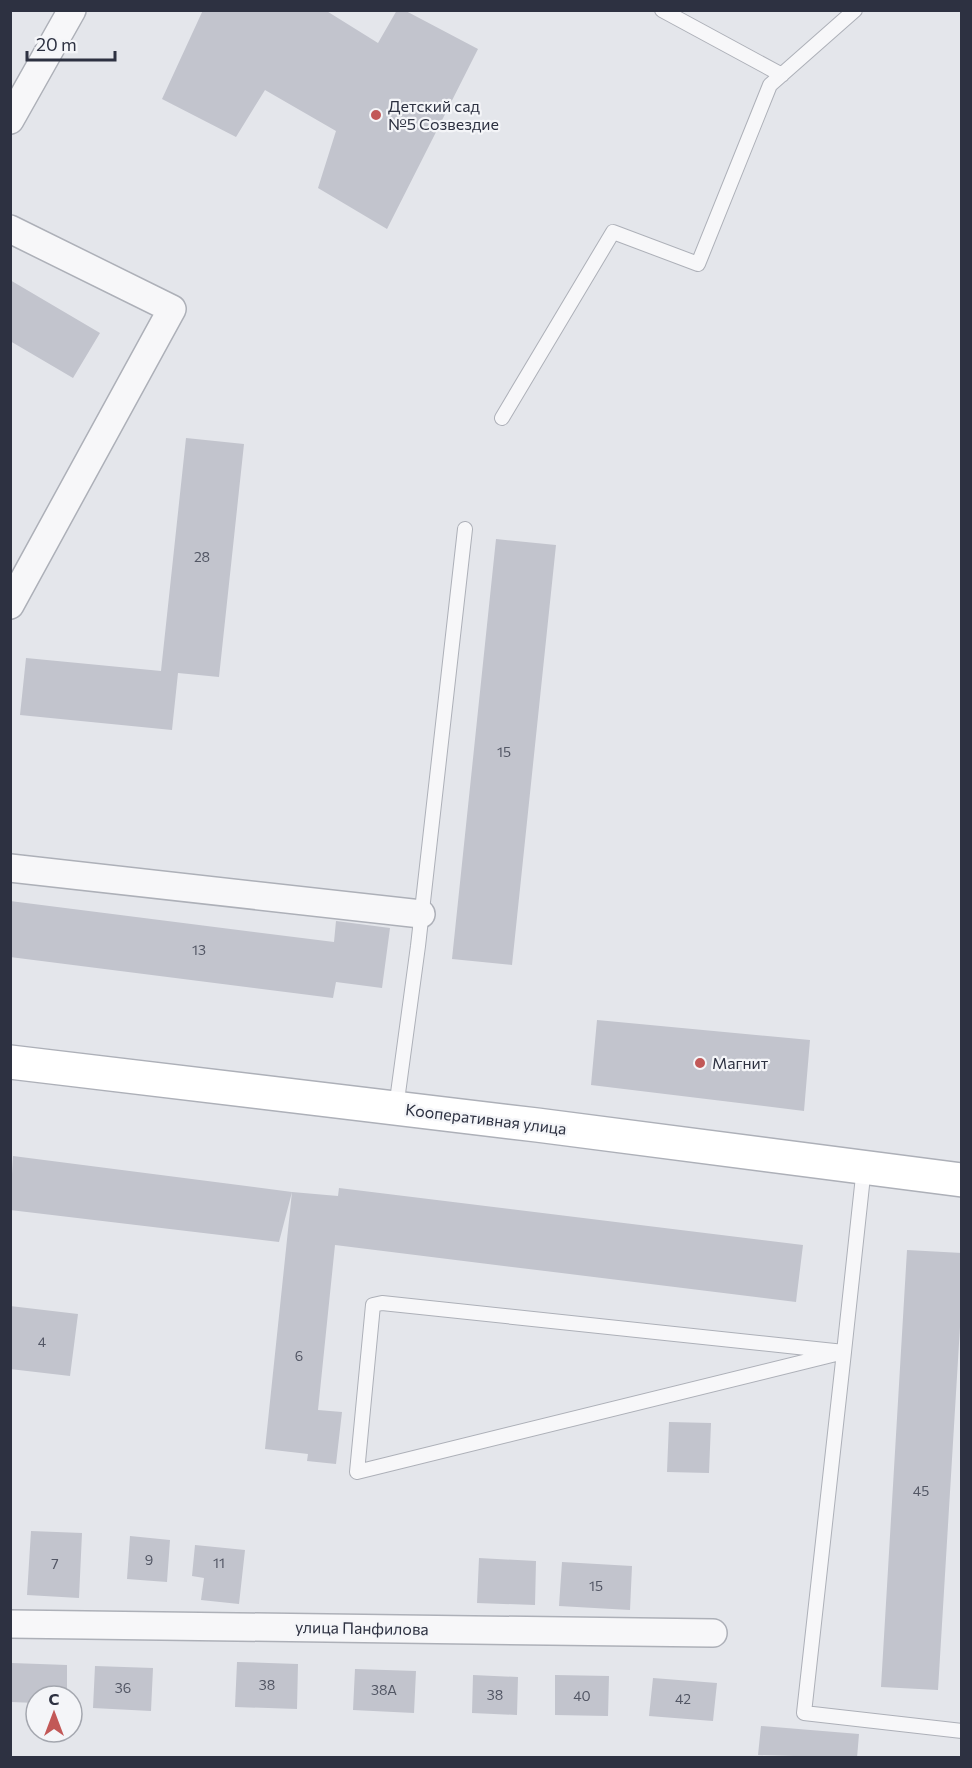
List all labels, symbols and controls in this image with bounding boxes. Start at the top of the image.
scale bar [27,24,116,62]
text: 20 m [36,33,77,55]
place label: Детский сад №5 Созвездие [388,96,499,133]
marker: Детский сад №5 Созвездие [369,108,383,122]
house number: 28 [194,548,210,565]
house number: 15 [497,743,511,760]
house number: 13 [192,941,206,958]
place label: Магнит [712,1053,769,1072]
marker: Магнит [693,1056,707,1070]
street label: Кооперативная улица [404,1099,568,1138]
house number: 4 [38,1333,47,1350]
house number: 6 [295,1347,303,1364]
house number: 45 [913,1482,929,1499]
house number: 9 [145,1551,153,1568]
house number: 11 [213,1554,225,1571]
house number: 7 [51,1555,59,1572]
house number: 15 [589,1577,603,1594]
street label: улица Панфилова [295,1617,429,1638]
house number: 38 [259,1676,275,1693]
house number: 36 [115,1679,131,1696]
house number: 38А [371,1681,397,1698]
north arrow [24,1684,84,1744]
house number: 38 [487,1686,503,1703]
house number: 40 [573,1687,591,1704]
text: С [49,1689,60,1708]
house number: 42 [675,1690,691,1707]

